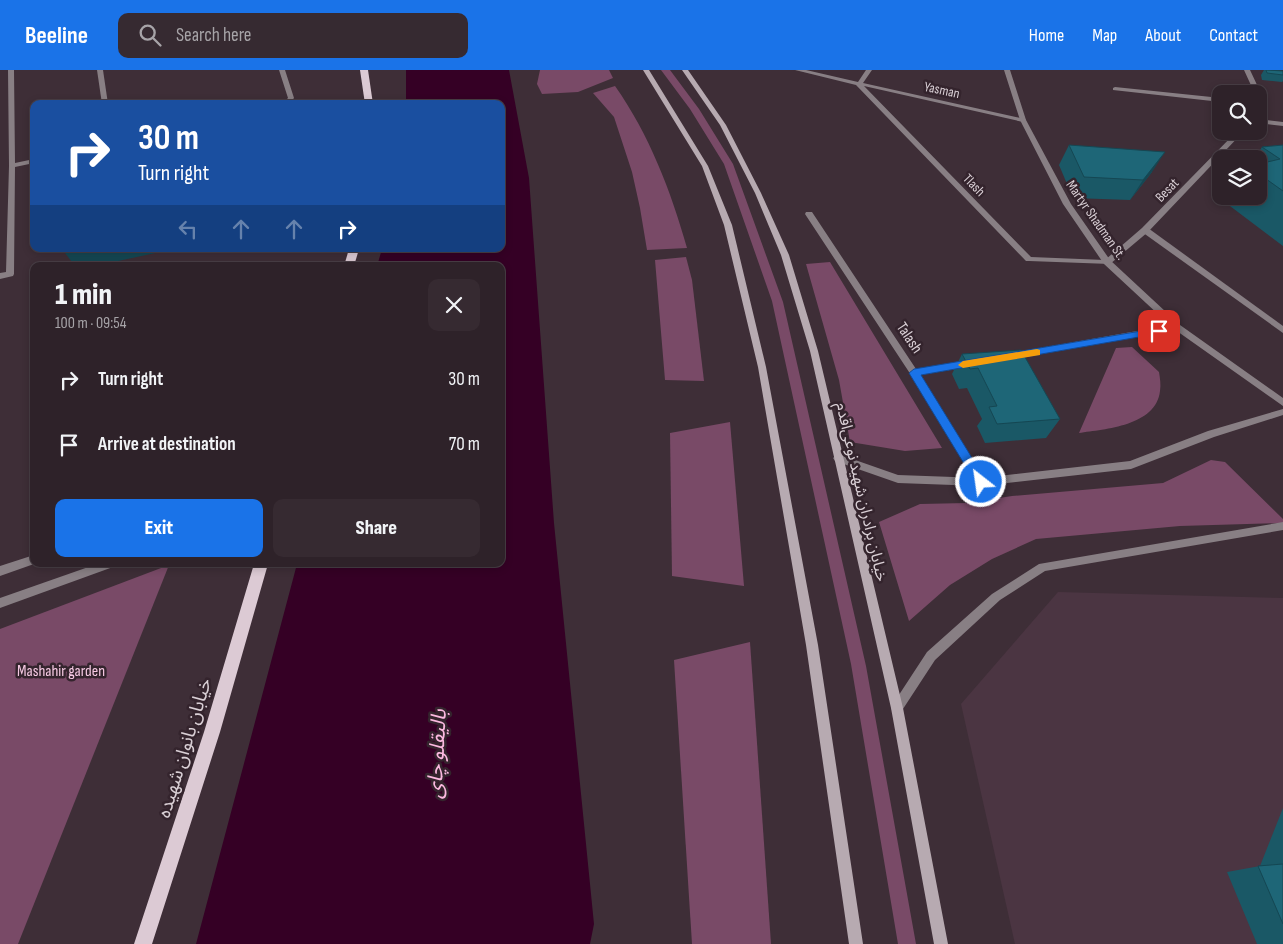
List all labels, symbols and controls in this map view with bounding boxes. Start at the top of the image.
search box [118,13,468,58]
text: Beeline [25,21,88,50]
icon: search [136,21,164,49]
text: Search here [176,24,251,47]
text: Home [1029,25,1064,46]
text: Map [1092,25,1117,46]
text: About [1145,25,1181,46]
text: Contact [1209,25,1258,46]
street label: Yasman [923,78,961,102]
map controls [1212,85,1267,205]
button: search [1212,85,1267,140]
text: 30 m [138,117,199,160]
icon: right [55,120,120,185]
button: layers [1212,150,1267,205]
text: Turn right [138,160,209,187]
street label: Tlash [959,170,989,200]
street label: Besat [1152,175,1182,205]
street label: Martyr Shadman St. [1062,177,1130,263]
icon: left [174,215,202,243]
icon: ahead [227,215,255,243]
icon: ahead [280,215,308,243]
icon: right [333,215,361,243]
text: 1 min [55,277,112,313]
button: close [428,279,480,331]
pin [1138,310,1180,352]
text: 100 m · 09:54 [55,314,126,333]
icon: arrive [1145,317,1173,345]
street label: Talash [892,319,926,357]
icon: right [55,366,83,394]
text: Turn right [98,368,163,391]
text: 30 m [448,368,480,391]
street label: خیابان برادران شهید نوعی‌اقدم [829,400,891,584]
icon: arrive [55,431,83,459]
text: Arrive at destination [98,433,236,456]
text: 70 m [449,433,480,456]
position arrow [954,455,1006,507]
button: Exit [55,499,263,557]
button: Share [273,499,480,557]
park label: Mashahir garden [17,662,105,681]
street label: خیابان بانوان شهیده [153,675,217,821]
water label: بالیقلو چای [422,708,453,799]

